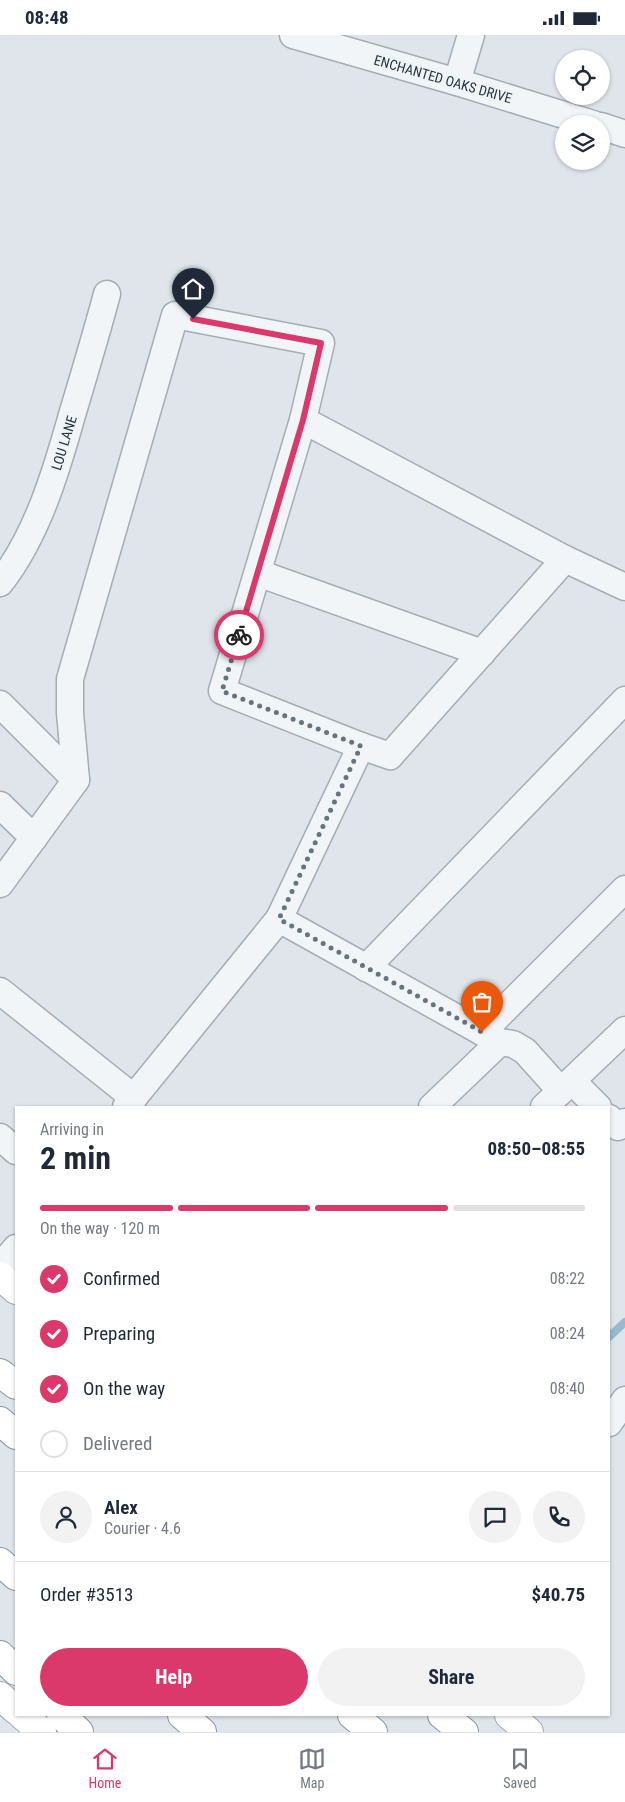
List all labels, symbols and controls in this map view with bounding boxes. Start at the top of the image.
text: 08:48 [25,6,69,29]
map controls [555,50,610,170]
button: locate [555,50,610,105]
street label: ENCHANTED OAKS DRIVE [372,52,514,106]
button: layers [555,115,610,170]
pin [172,268,214,319]
icon: home [179,275,207,303]
street label: LOU LANE [48,414,80,472]
courier [214,610,264,660]
icon: bike [225,621,253,649]
pin [461,981,503,1032]
icon: bag [468,988,496,1016]
text: Arriving in [40,1120,104,1139]
text: 08:50–08:55 [487,1137,585,1160]
text: 2 min [40,1139,111,1177]
text: On the way · 120 m [40,1219,160,1238]
icon: check [40,1265,68,1293]
text: Confirmed [83,1267,160,1290]
text: 08:22 [550,1269,585,1288]
icon: check [40,1320,68,1348]
text: Preparing [83,1322,155,1345]
text: 08:24 [550,1324,585,1343]
icon: check [40,1375,68,1403]
text: On the way [83,1377,165,1400]
text: 08:40 [550,1379,585,1398]
text: Delivered [83,1432,152,1455]
button: person [40,1491,92,1543]
button: chat [469,1491,521,1543]
button: phone [533,1491,585,1543]
text: Alex [104,1496,138,1519]
text: Courier · 4.6 [104,1519,181,1538]
text: Order #3513 [40,1583,133,1606]
text: $40.75 [531,1583,585,1606]
button: Help [40,1648,308,1706]
button: Share [318,1648,585,1706]
tab: Home [88,1745,121,1791]
tab: Map [298,1745,326,1791]
tab: Saved [503,1745,537,1791]

